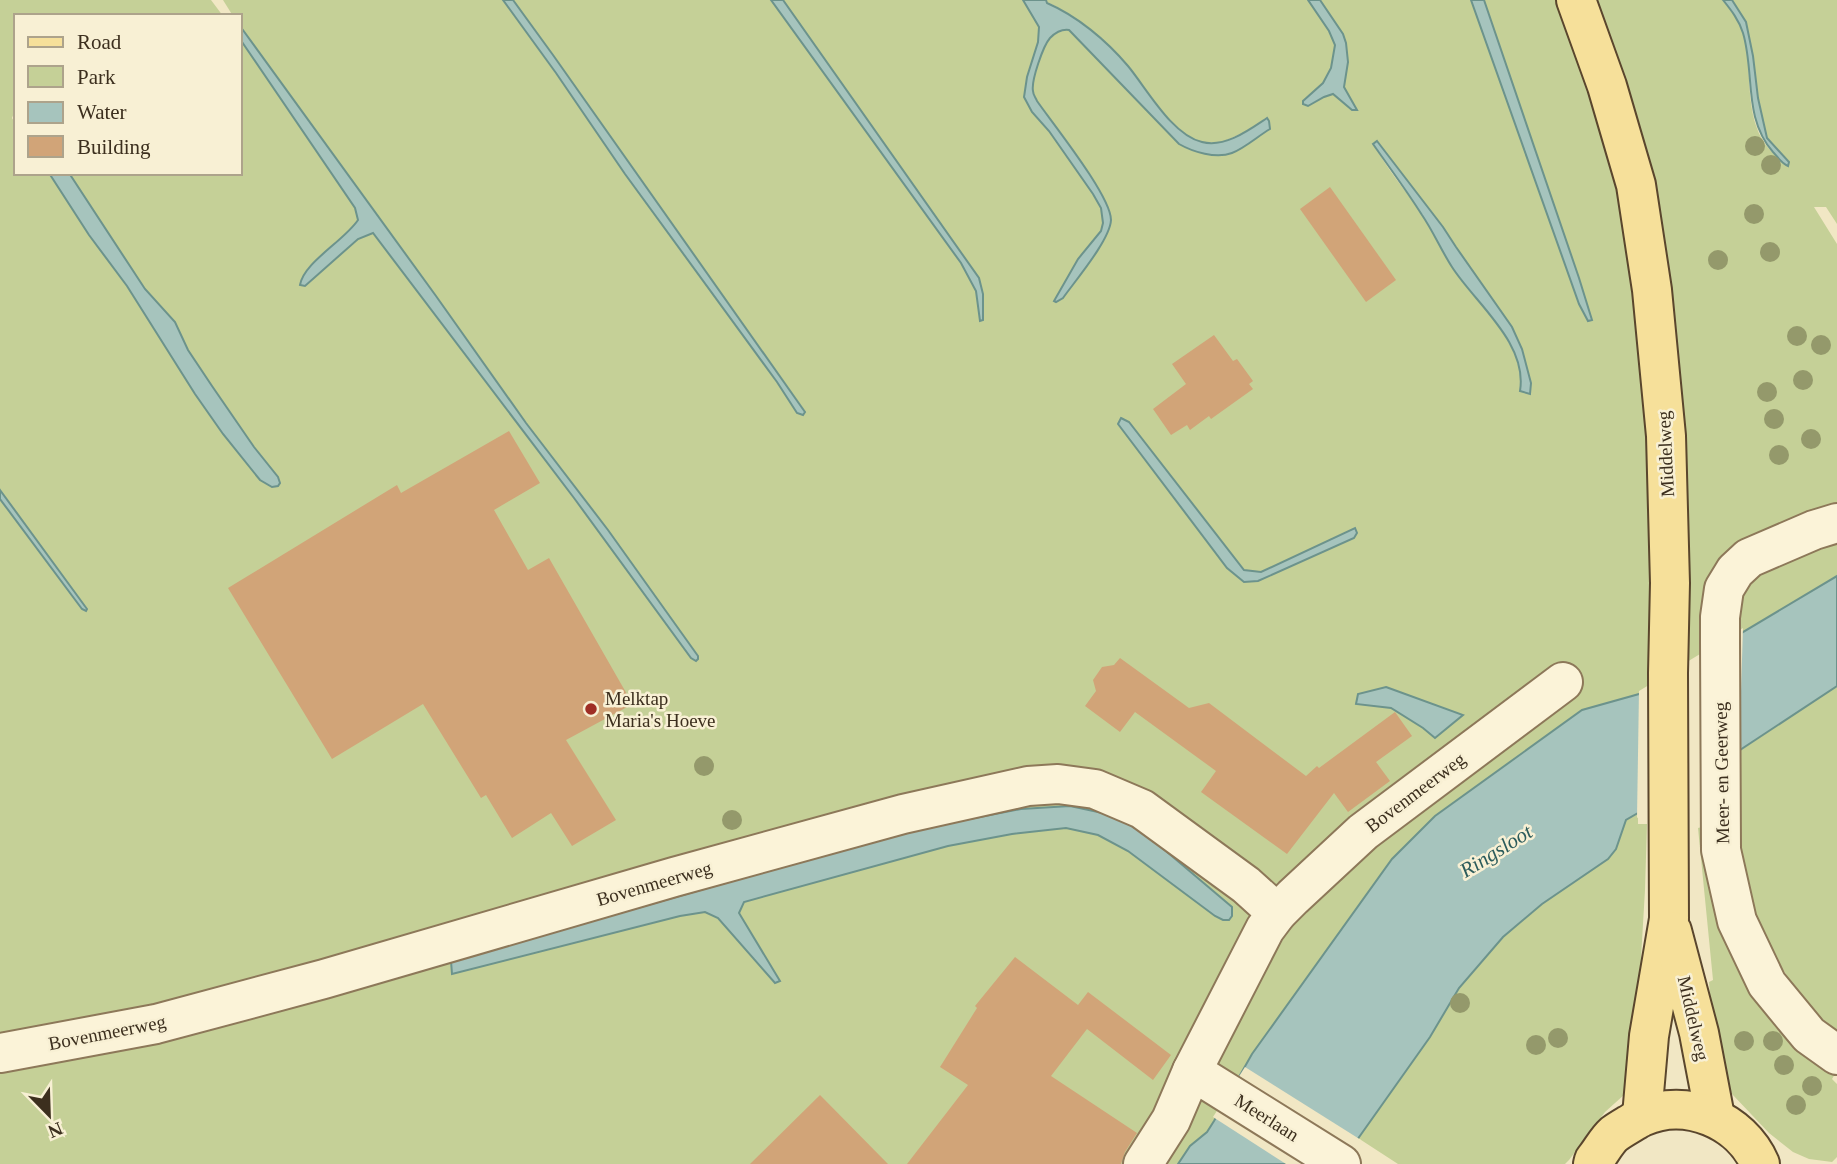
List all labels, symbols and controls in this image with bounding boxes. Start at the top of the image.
legend [14,14,242,175]
text: Road [77,30,122,54]
text: Park [77,65,116,89]
text: Water [77,100,127,124]
text: Building [77,135,151,159]
street label: Middelweg [1653,410,1678,498]
place label: Melktap Maria's Hoeve [605,688,716,731]
marker: Melktap Maria's Hoeve [583,701,599,717]
street label: Meer- en Geerweg [1710,701,1733,844]
street label: Bovenmeerweg [1361,748,1470,837]
water label: Ringsloot [1455,819,1537,883]
street label: Bovenmeerweg [594,857,715,910]
street label: Middelweg [1674,974,1714,1063]
street label: Bovenmeerweg [47,1011,168,1054]
north arrow [14,1080,84,1150]
street label: Meerlaan [1231,1090,1303,1146]
text: N [45,1118,66,1143]

